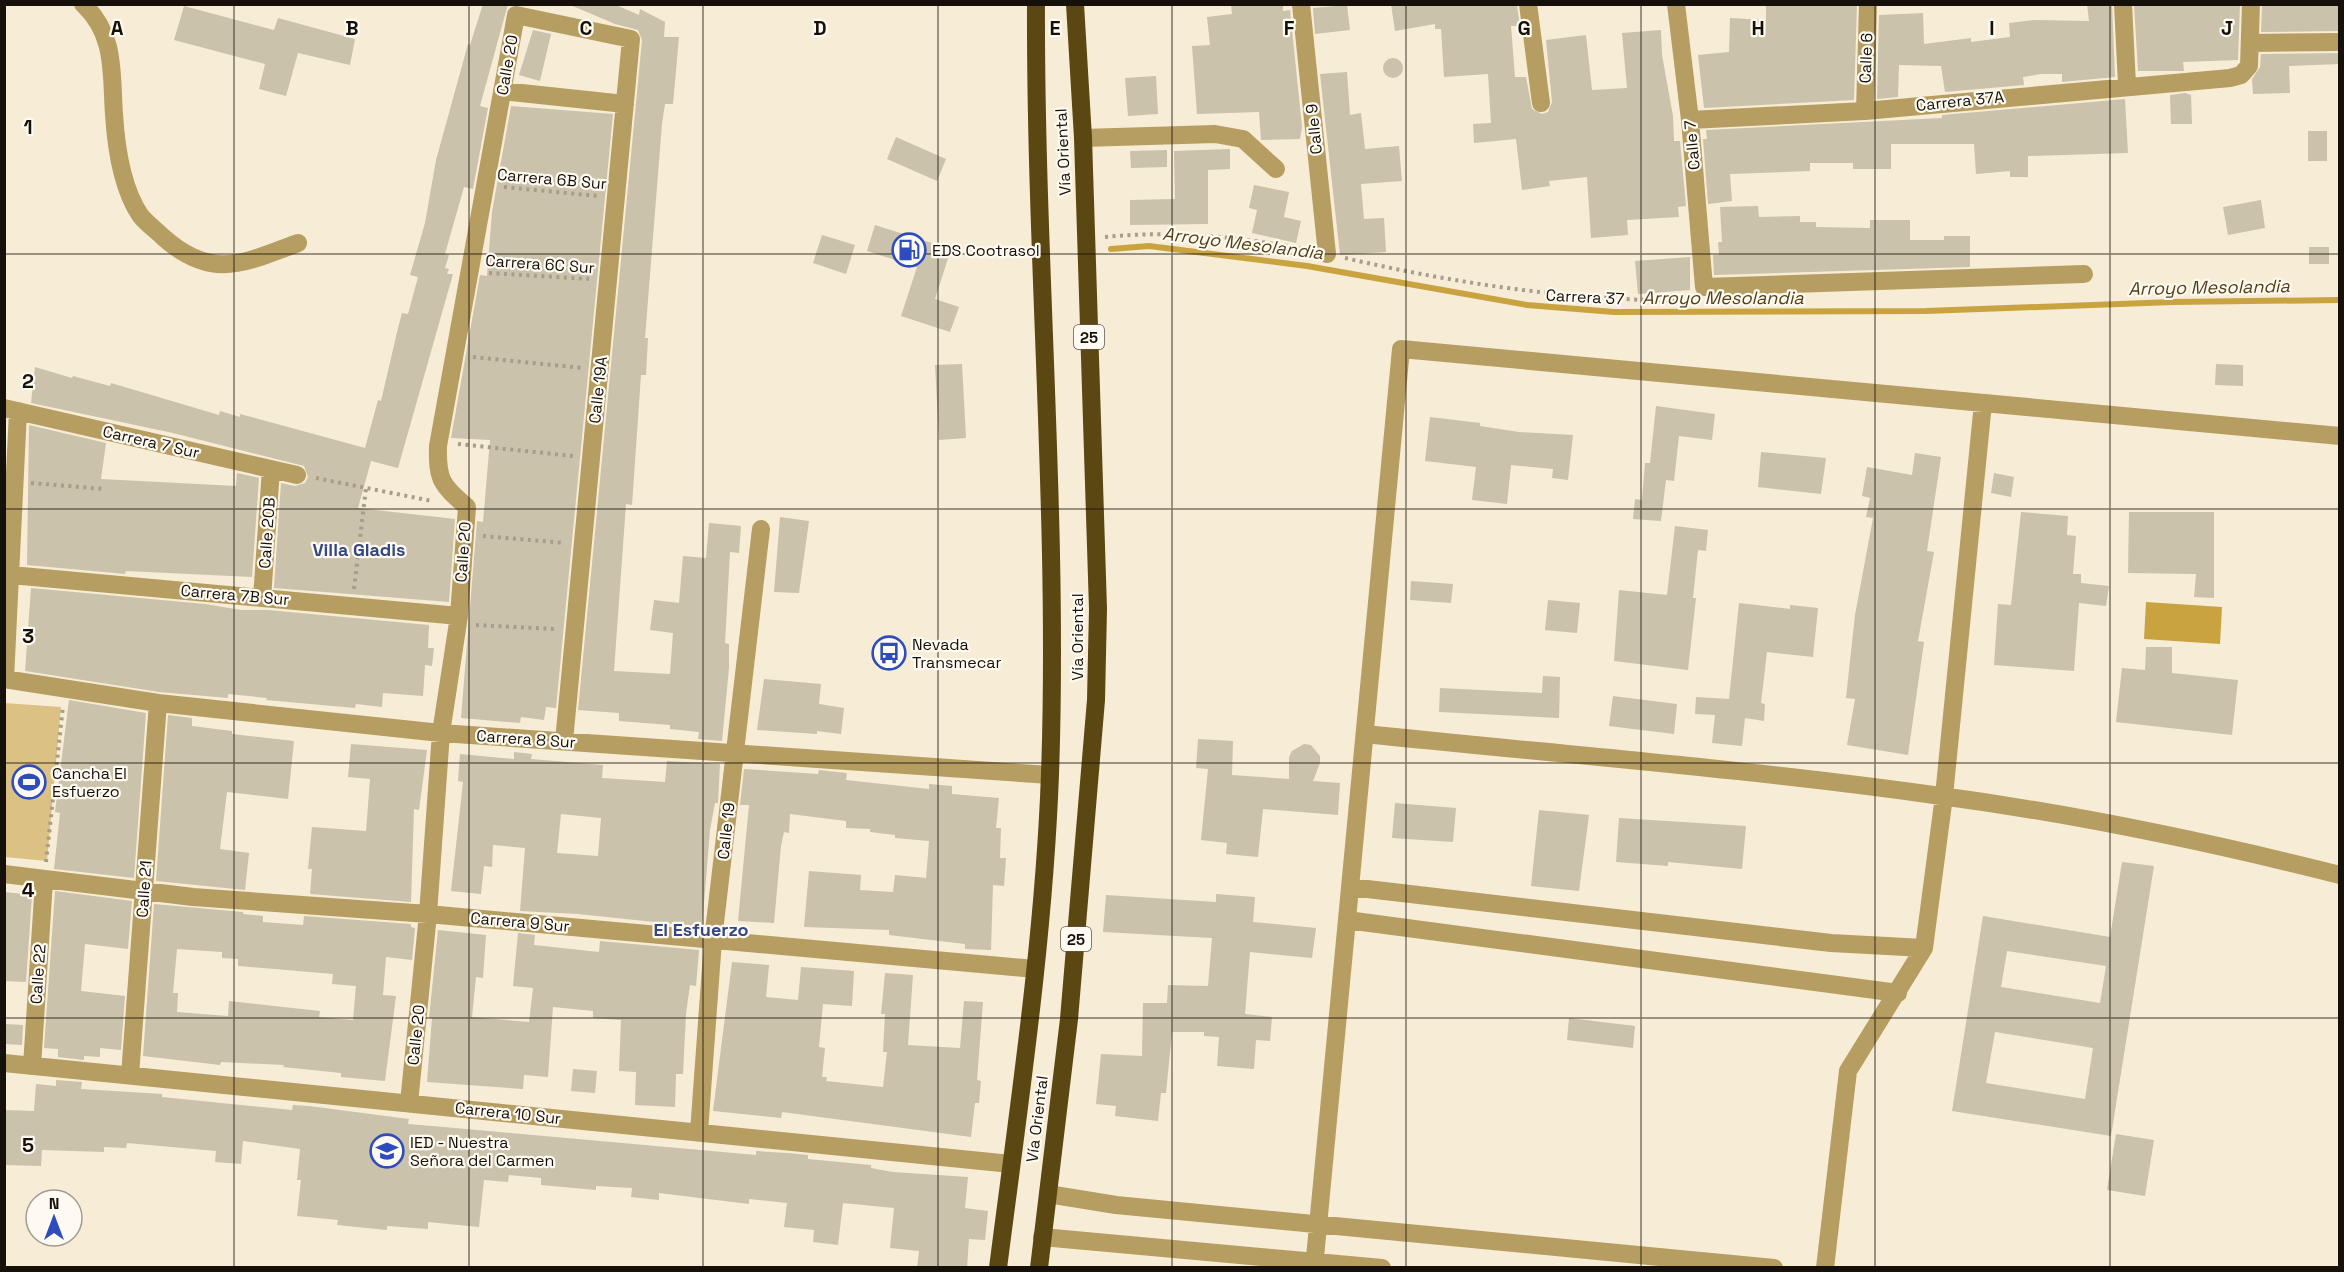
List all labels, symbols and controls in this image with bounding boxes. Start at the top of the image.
text: A [111,15,124,41]
text: B [345,15,359,41]
text: C [580,15,593,41]
text: D [813,15,827,41]
text: E [1049,15,1061,41]
text: F [1284,15,1295,41]
text: G [1517,15,1531,41]
text: H [1751,15,1765,41]
text: I [1989,15,1995,41]
text: J [2221,15,2233,41]
street label: Calle 6 [1855,32,1877,84]
street label: Calle 20 [491,33,523,97]
street label: Carrera 37A [1915,86,2005,116]
street label: Calle 9 [1301,103,1327,155]
street label: Vía Oriental [1050,108,1076,196]
text: 1 [23,114,33,140]
street label: Calle 7 [1679,119,1705,171]
street label: Carrera 6B Sur [496,164,608,194]
water label: Arroyo Mesolandia [1161,222,1325,264]
fuel station icon: EDS Cootrasol [891,232,927,268]
place label: EDS Cootrasol [932,240,1040,261]
street label: Carrera 6C Sur [485,250,595,278]
water label: Arroyo Mesolandia [2128,274,2291,300]
street label: Carrera 37 [1545,284,1625,310]
water label: Arroyo Mesolandia [1642,286,1804,309]
road number: 25 [1074,325,1104,349]
street label: Calle 19A [584,355,612,425]
text: 2 [22,368,34,394]
street label: Carrera 7 Sur [101,421,201,463]
street label: Calle 20B [254,497,280,569]
street label: Calle 20 [450,521,476,583]
district label: Villa Gladis [312,538,406,561]
street label: Carrera 7B Sur [180,580,290,610]
street label: Vía Oriental [1067,593,1088,681]
text: 3 [22,623,34,649]
place label: Nevada Transmecar [912,634,1001,673]
bus stop icon: Nevada Transmecar [871,635,907,671]
street label: Carrera 8 Sur [476,725,576,753]
place label: Cancha El Esfuerzo [52,763,127,802]
sports icon: Cancha El Esfuerzo [11,764,47,800]
street label: Calle 19 [713,801,739,861]
street label: Calle 21 [132,860,156,918]
text: 4 [22,877,35,903]
street label: Carrera 9 Sur [470,907,570,937]
district label: El Esfuerzo [653,918,749,941]
road number: 25 [1061,927,1091,951]
street label: Calle 22 [25,943,51,1005]
street label: Calle 20 [402,1004,430,1066]
street label: Vía Oriental [1021,1074,1053,1164]
street label: Carrera 10 Sur [454,1097,562,1129]
text: 5 [22,1132,34,1158]
place label: IED - Nuestra Señora del Carmen [410,1132,554,1171]
school or university icon: IED - Nuestra Señora del Carmen [369,1133,405,1169]
north arrow [24,1188,84,1248]
text: N [49,1193,59,1214]

